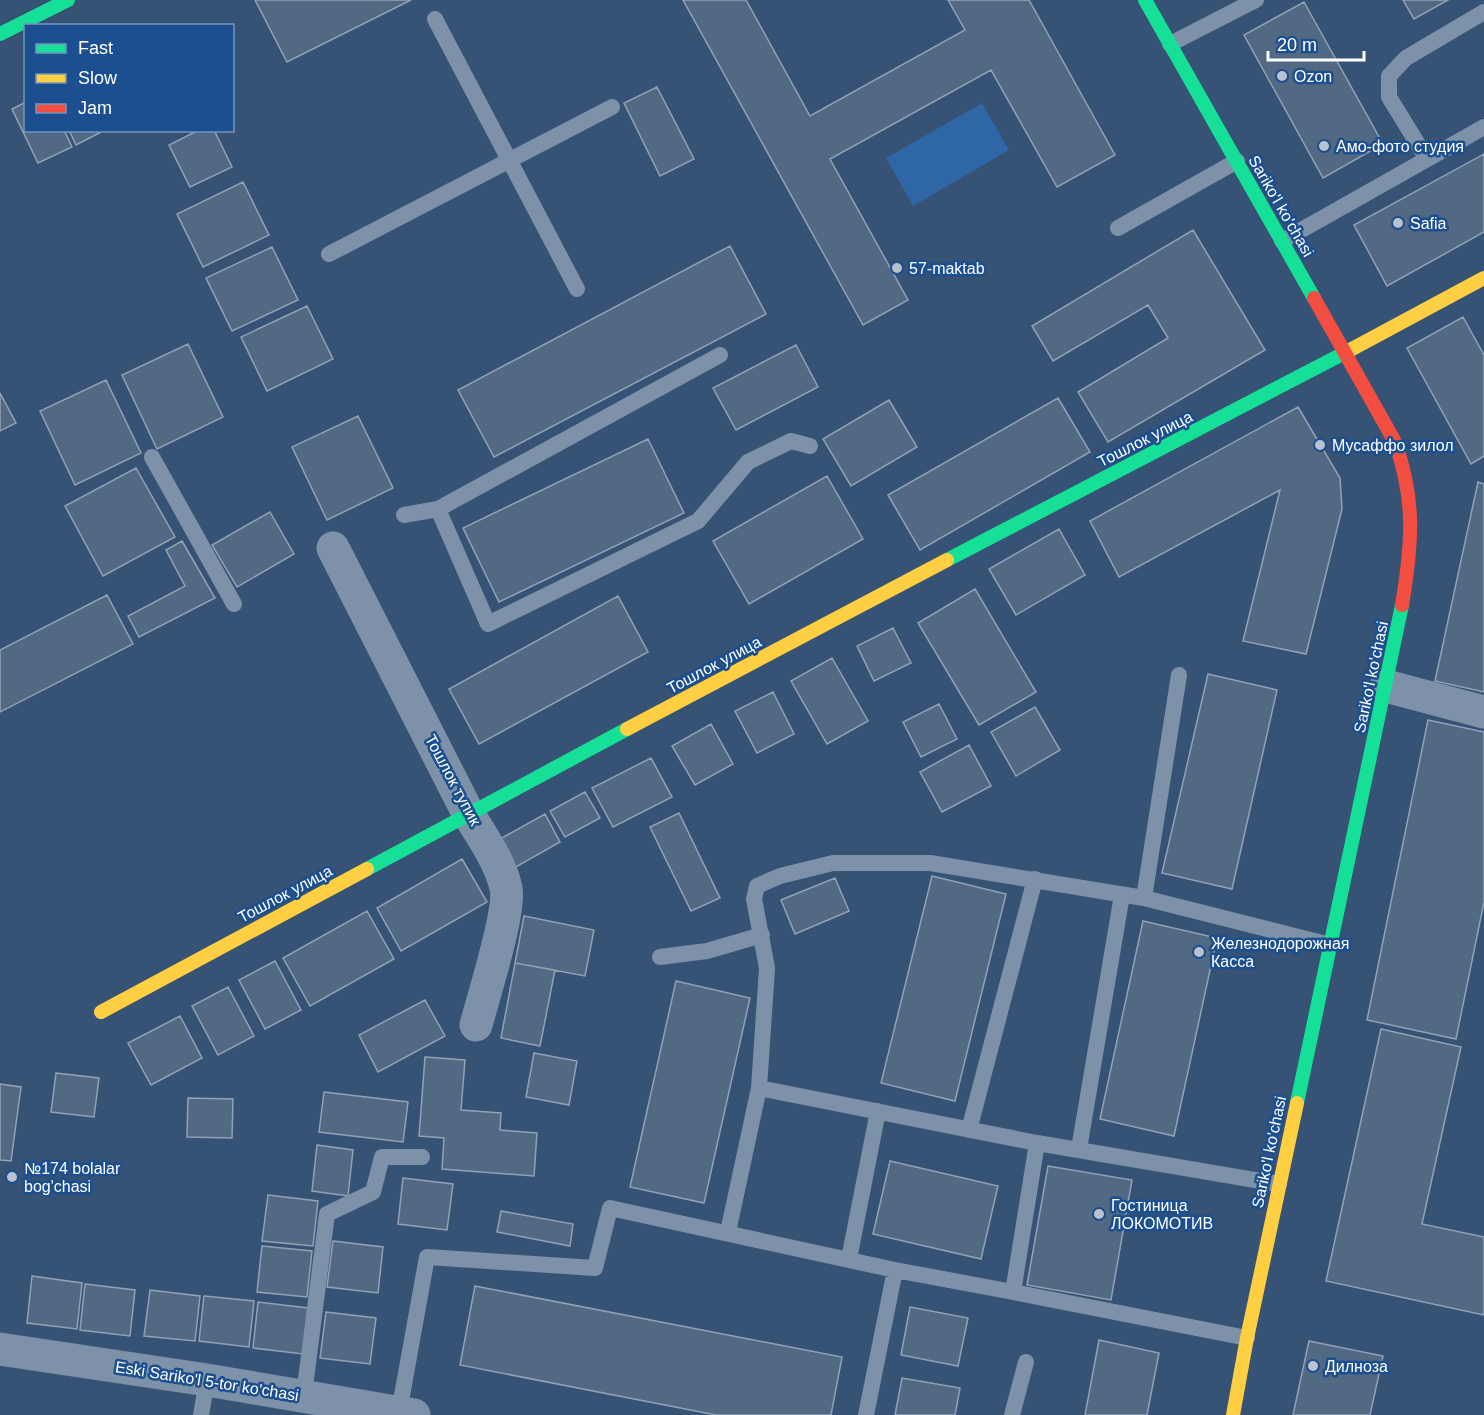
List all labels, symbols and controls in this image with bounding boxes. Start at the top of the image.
legend [24,24,234,132]
scale bar [1268,24,1364,62]
text: 20 m [1277,35,1317,55]
text: Fast [78,38,113,58]
text: Slow [78,68,118,88]
place label: Ozon [1294,68,1332,85]
marker: Ozon [1275,69,1289,83]
text: Jam [78,98,112,118]
place label: Амо-фото студия [1336,138,1464,155]
marker: Амо-фото студия [1317,139,1331,153]
street label: Sariko'l ko'chasi [1245,153,1317,259]
place label: Safia [1410,215,1447,232]
marker: Safia [1391,216,1405,230]
place label: 57-maktab [909,260,985,277]
marker: 57-maktab [890,261,904,275]
street label: Тошлок улица [1095,408,1195,470]
place label: Мусаффо зилол [1332,437,1454,454]
marker: Мусаффо зилол [1313,438,1327,452]
street label: Sariko'l ko'chasi [1351,620,1391,734]
street label: Тошлок улица [664,633,764,697]
street label: Тошлок тупик [422,732,484,829]
street label: Тошлок улица [235,862,335,926]
place label: Железнодорожная Касса [1211,935,1350,970]
marker: Железнодорожная Касса [1192,945,1206,959]
street label: Sariko'l ko'chasi [1249,1095,1289,1209]
place label: №174 bolalar bog'chasi [24,1160,121,1195]
marker: №174 bolalar bog'chasi [5,1170,19,1184]
place label: Гостиница ЛОКОМОТИВ [1111,1197,1213,1232]
marker: Гостиница ЛОКОМОТИВ [1092,1207,1106,1221]
street label: Eski Sariko'l 5-tor ko'chasi [114,1358,300,1404]
place label: Дилноза [1325,1358,1388,1375]
marker: Дилноза [1306,1359,1320,1373]

